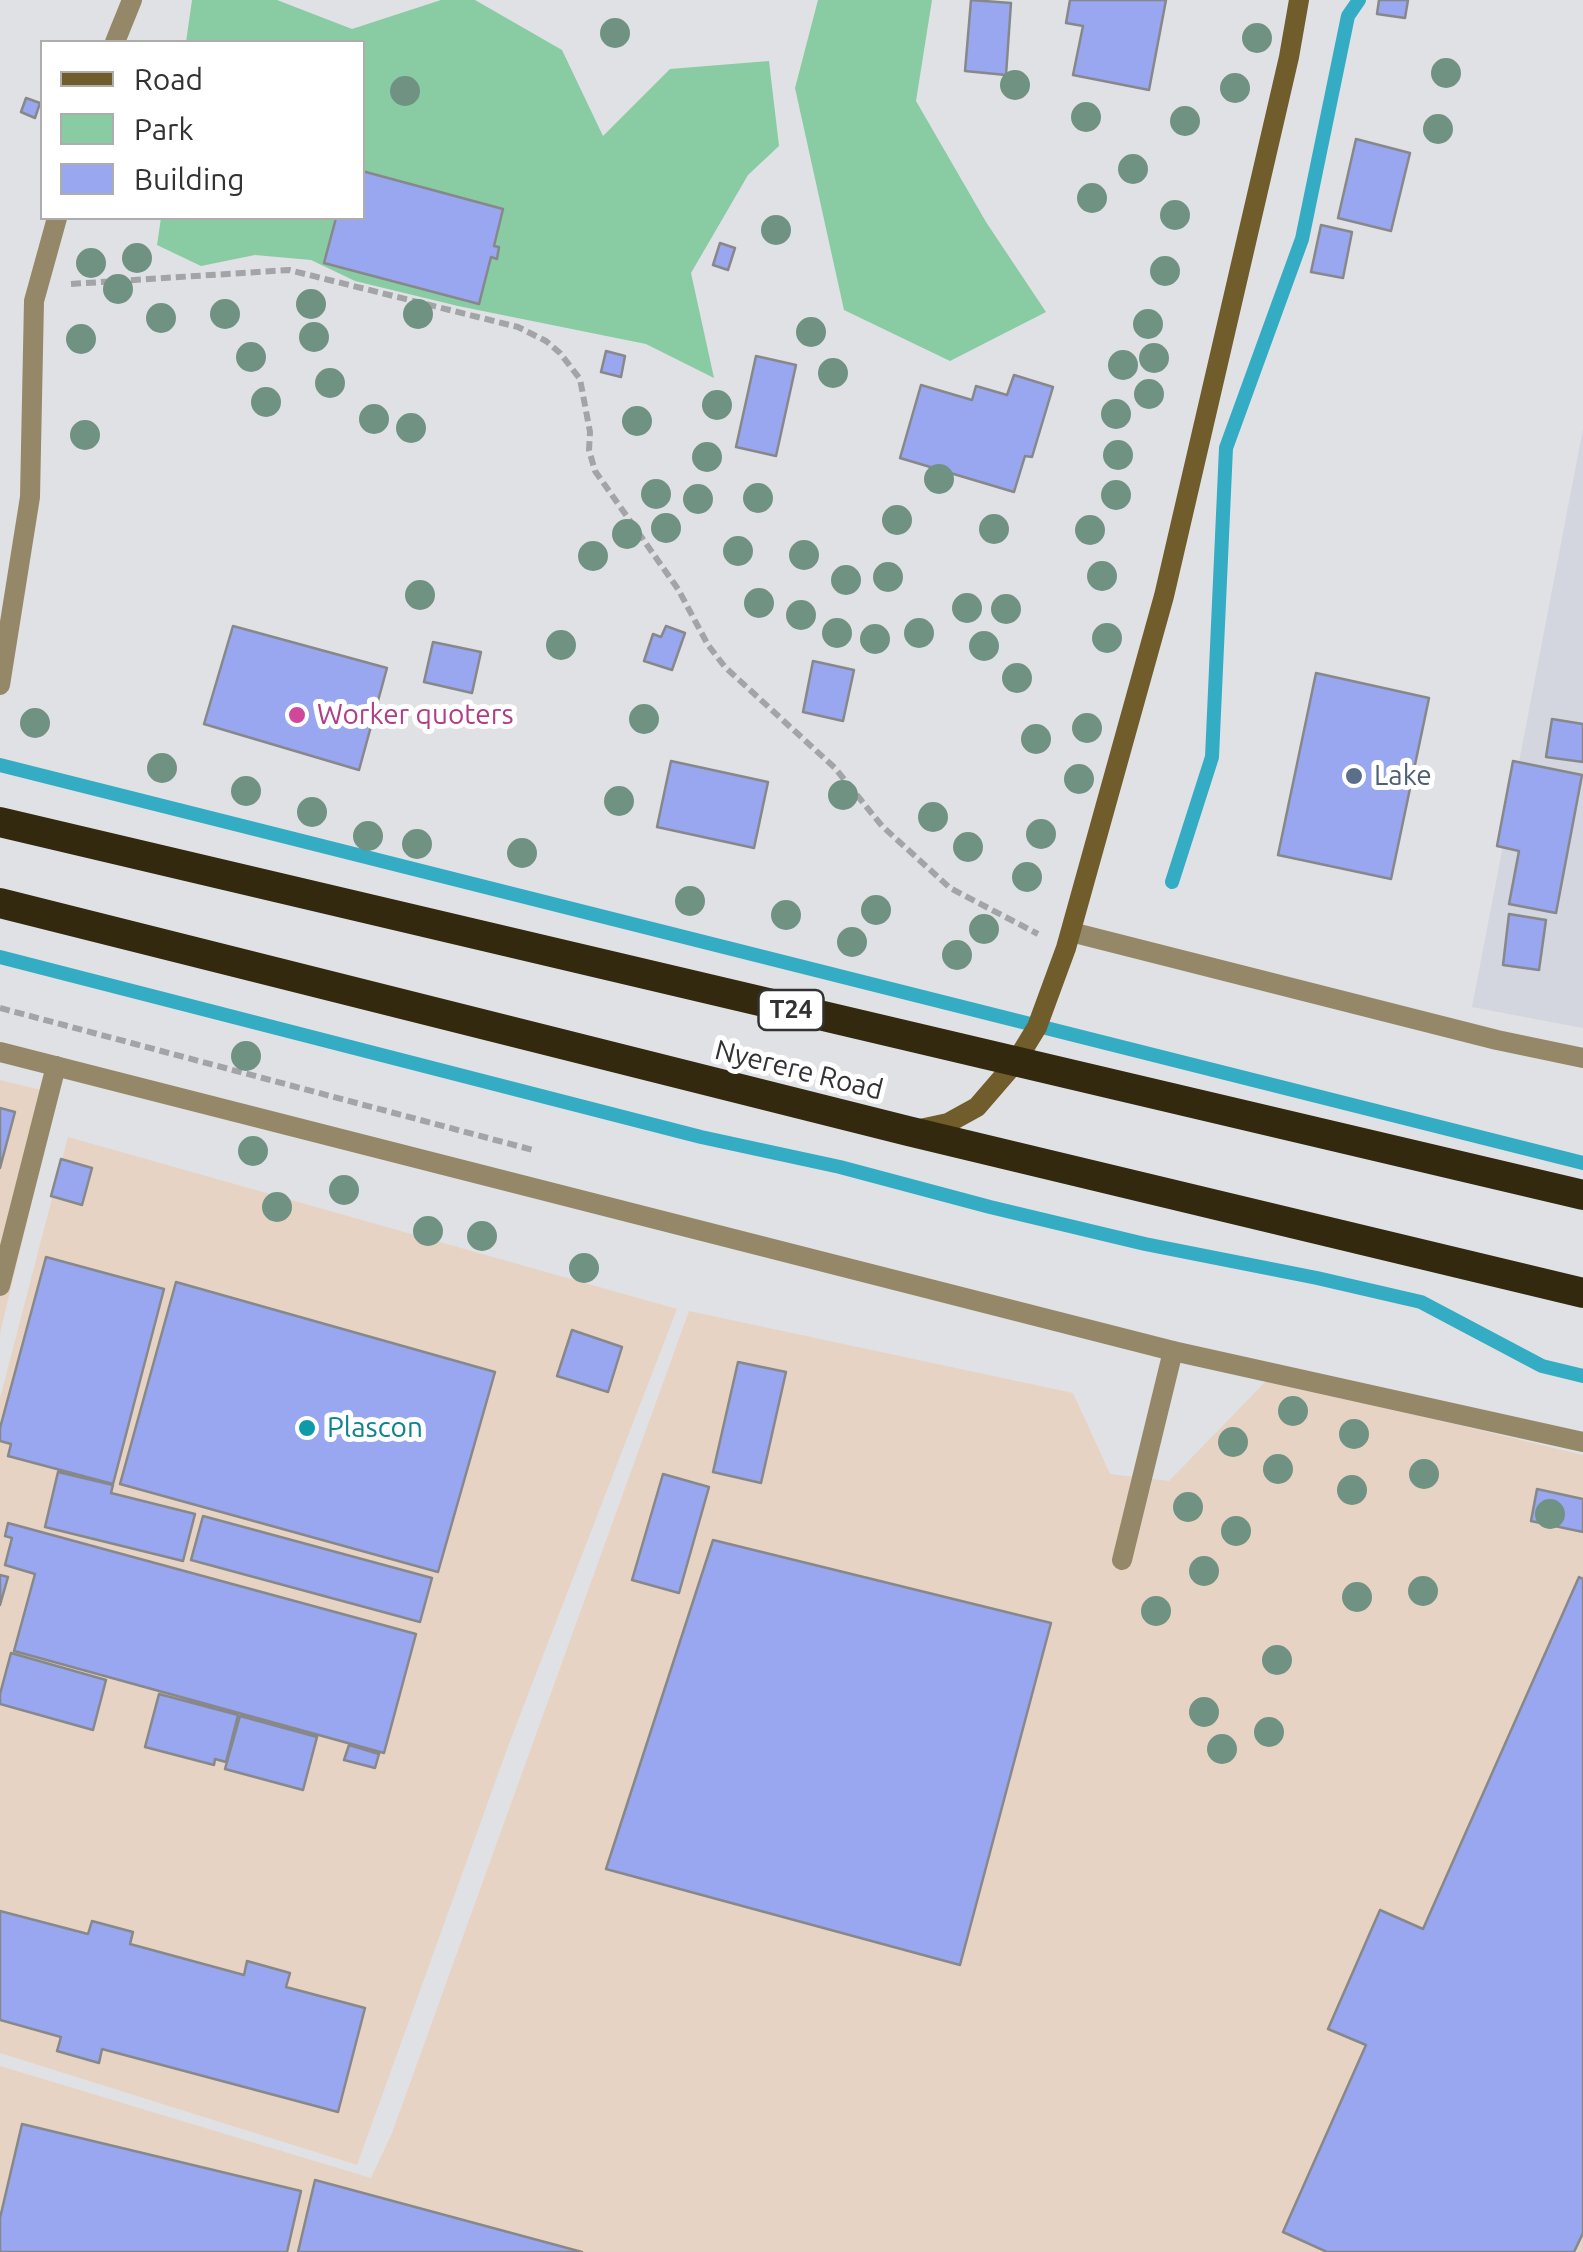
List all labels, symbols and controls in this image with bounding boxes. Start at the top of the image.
legend [40,40,365,220]
text: Road [134,62,203,96]
text: Park [134,112,194,146]
text: Building [134,162,245,196]
place label: Worker quoters [317,698,514,732]
marker: Worker quoters [286,704,308,726]
place label: Lake [1374,759,1432,793]
marker: Lake [1343,765,1365,787]
road number: T24 [758,990,824,1030]
street label: Nyerere Road [712,1033,886,1107]
place label: Plascon [327,1411,423,1445]
marker: Plascon [296,1417,318,1439]

